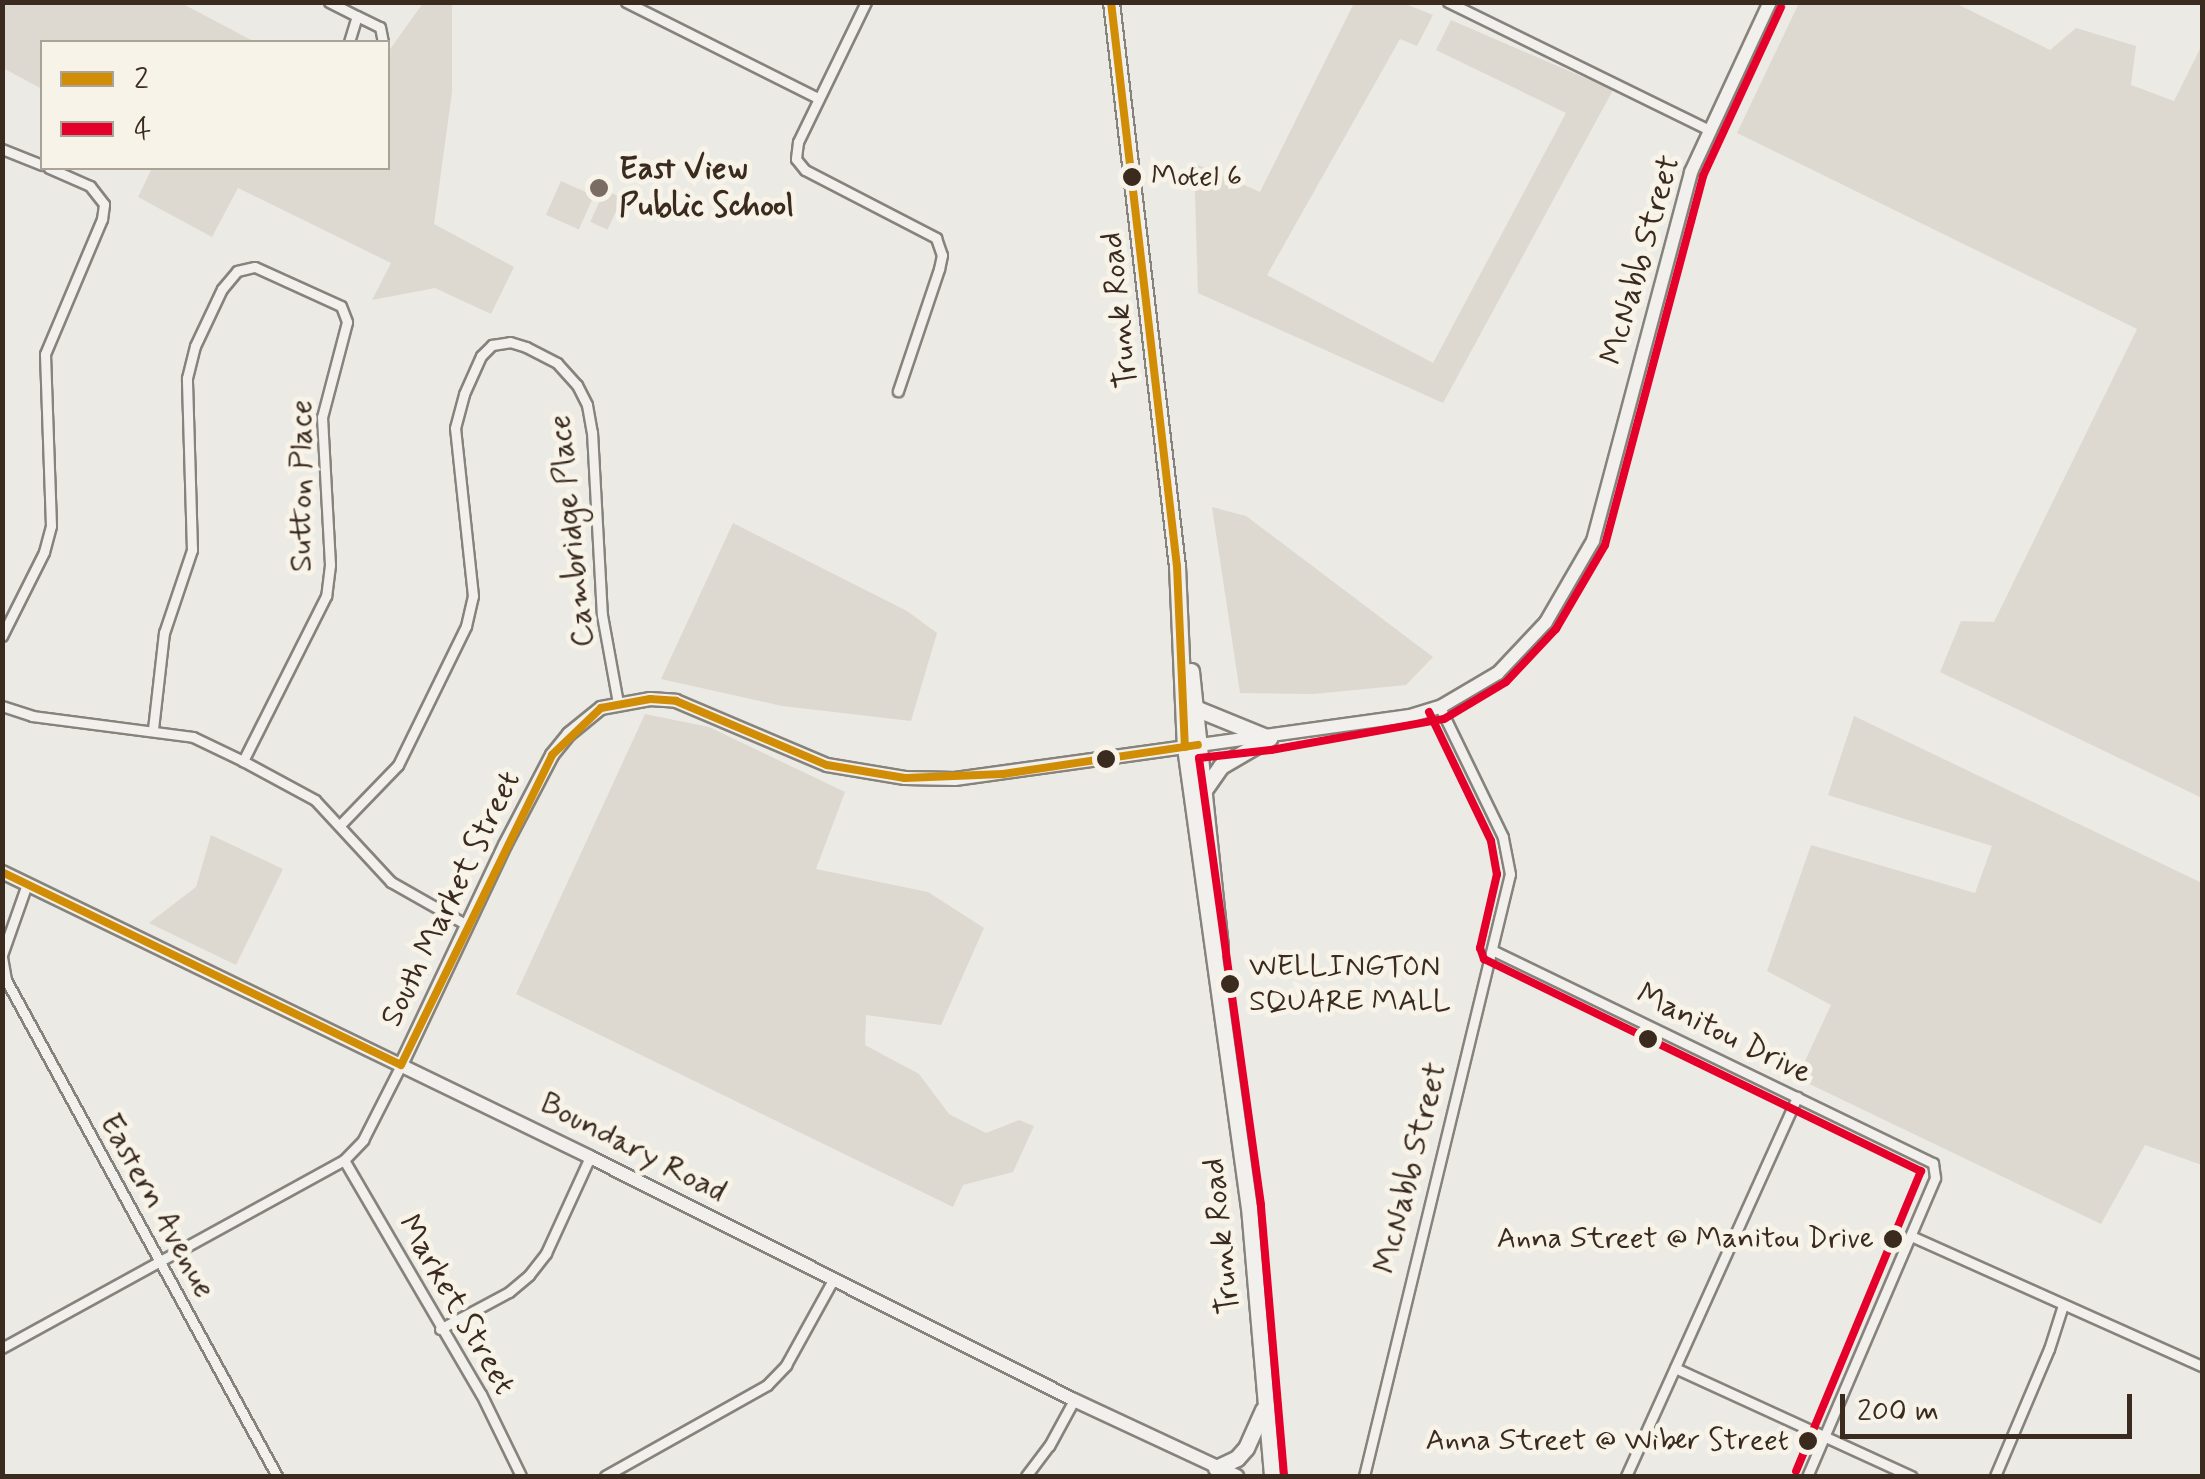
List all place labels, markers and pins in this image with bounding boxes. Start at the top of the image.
place label: East View Public School [619,151,795,226]
place label: Motel 6 [1151,159,1242,195]
marker: Motel 6 [1122,167,1142,187]
marker: East View Public School [588,177,610,199]
unlabelled marker [1096,749,1116,769]
place label: WELLINGTON SQUARE MALL [1249,949,1451,1020]
marker: WELLINGTON SQUARE MALL [1220,974,1240,994]
unlabelled marker [1638,1029,1658,1049]
place label: Anna Street @ Manitou Drive [1499,1221,1874,1257]
marker: Anna Street @ Manitou Drive [1883,1229,1903,1249]
place label: Anna Street @ Wiber Street [1422,1423,1789,1459]
marker: Anna Street @ Wiber Street [1798,1431,1818,1451]

